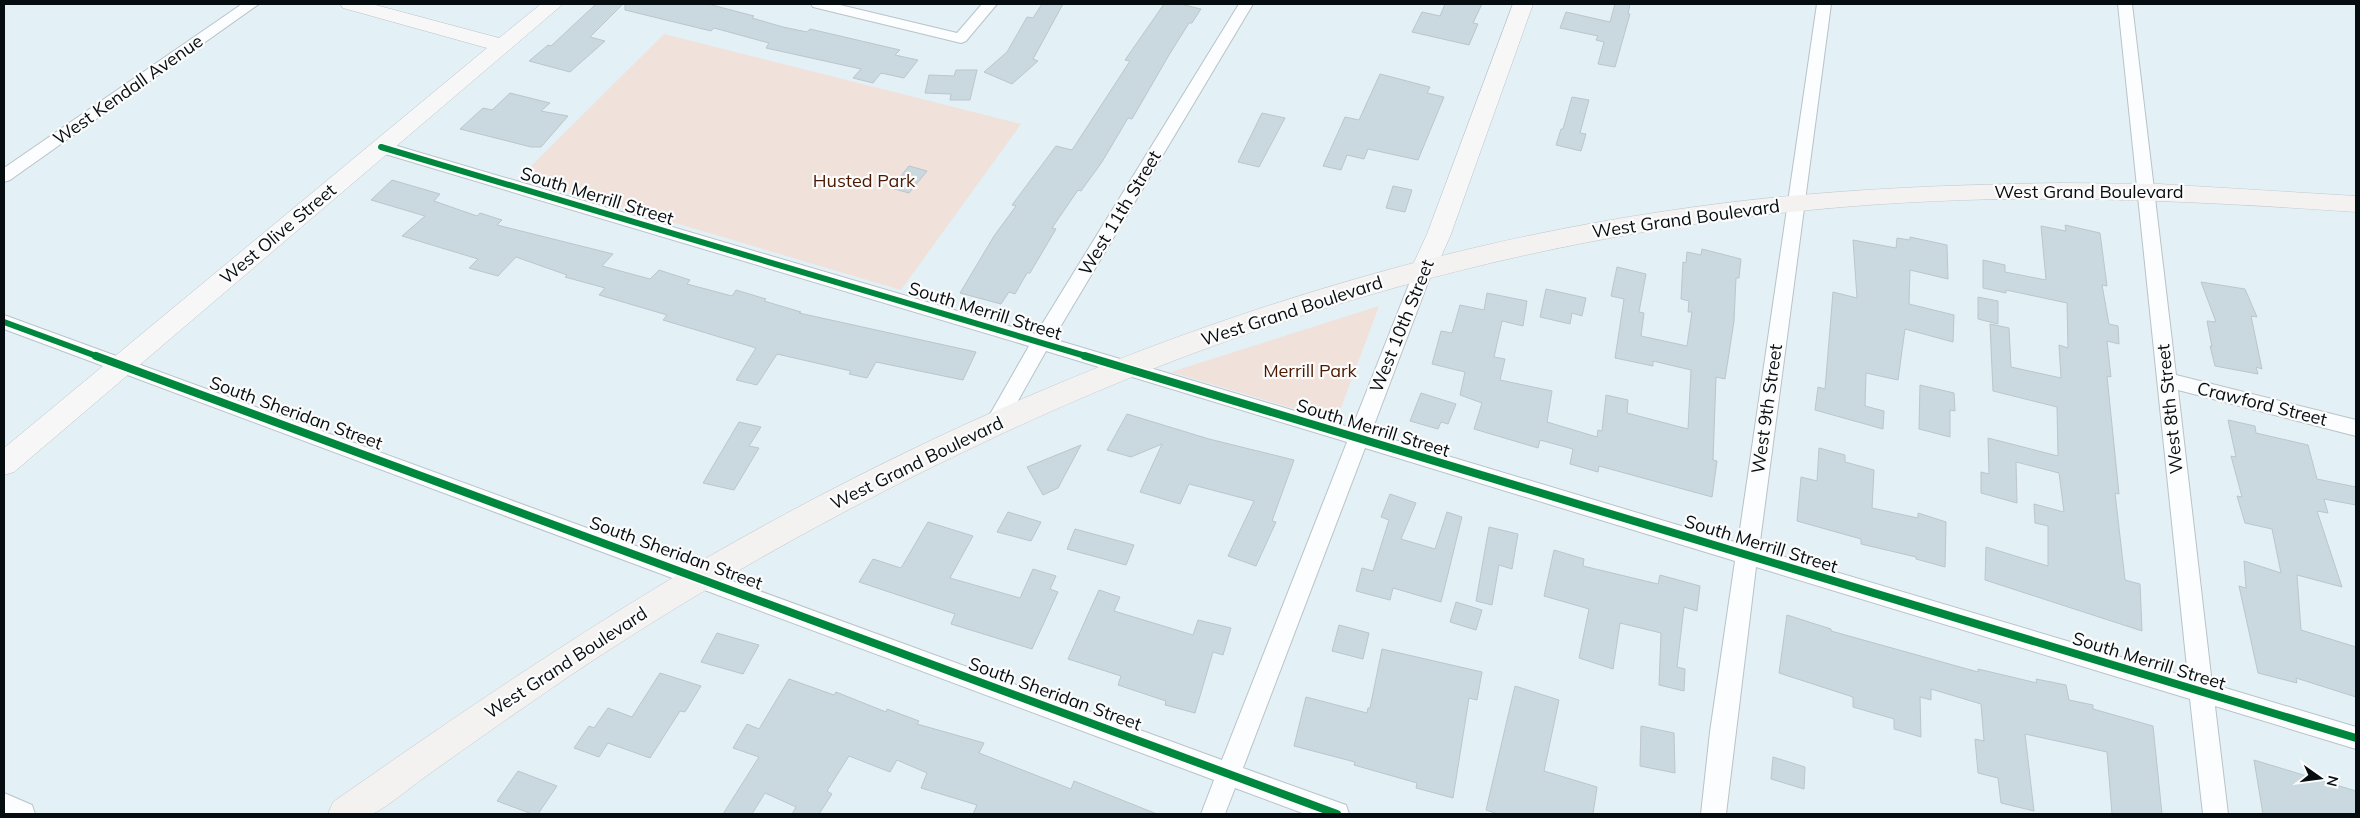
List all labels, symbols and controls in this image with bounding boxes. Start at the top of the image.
street label: West Kendall Avenue [48,29,207,150]
street label: West 11th Street [1073,146,1166,279]
street label: South Merrill Street [518,161,677,230]
park label: Husted Park [813,169,916,192]
street label: West Olive Street [215,178,341,289]
street label: West Grand Boulevard [1994,180,2184,203]
street label: West Grand Boulevard [1591,194,1781,243]
street label: West 10th Street [1364,256,1439,396]
street label: West Grand Boulevard [1198,270,1385,351]
street label: South Merrill Street [906,276,1065,345]
street label: West 9th Street [1746,343,1787,475]
street label: West 8th Street [2151,343,2188,475]
park label: Merrill Park [1263,359,1358,382]
street label: South Sheridan Street [207,371,386,455]
street label: Crawford Street [2195,376,2329,431]
street label: South Merrill Street [1294,393,1453,462]
street label: West Grand Boulevard [827,411,1007,514]
street label: South Merrill Street [1682,509,1841,578]
street label: South Sheridan Street [587,511,766,595]
street label: West Grand Boulevard [480,601,651,724]
street label: South Merrill Street [2070,626,2229,695]
street label: South Sheridan Street [966,652,1145,736]
north arrow [2295,753,2345,803]
text: N [2323,774,2343,788]

